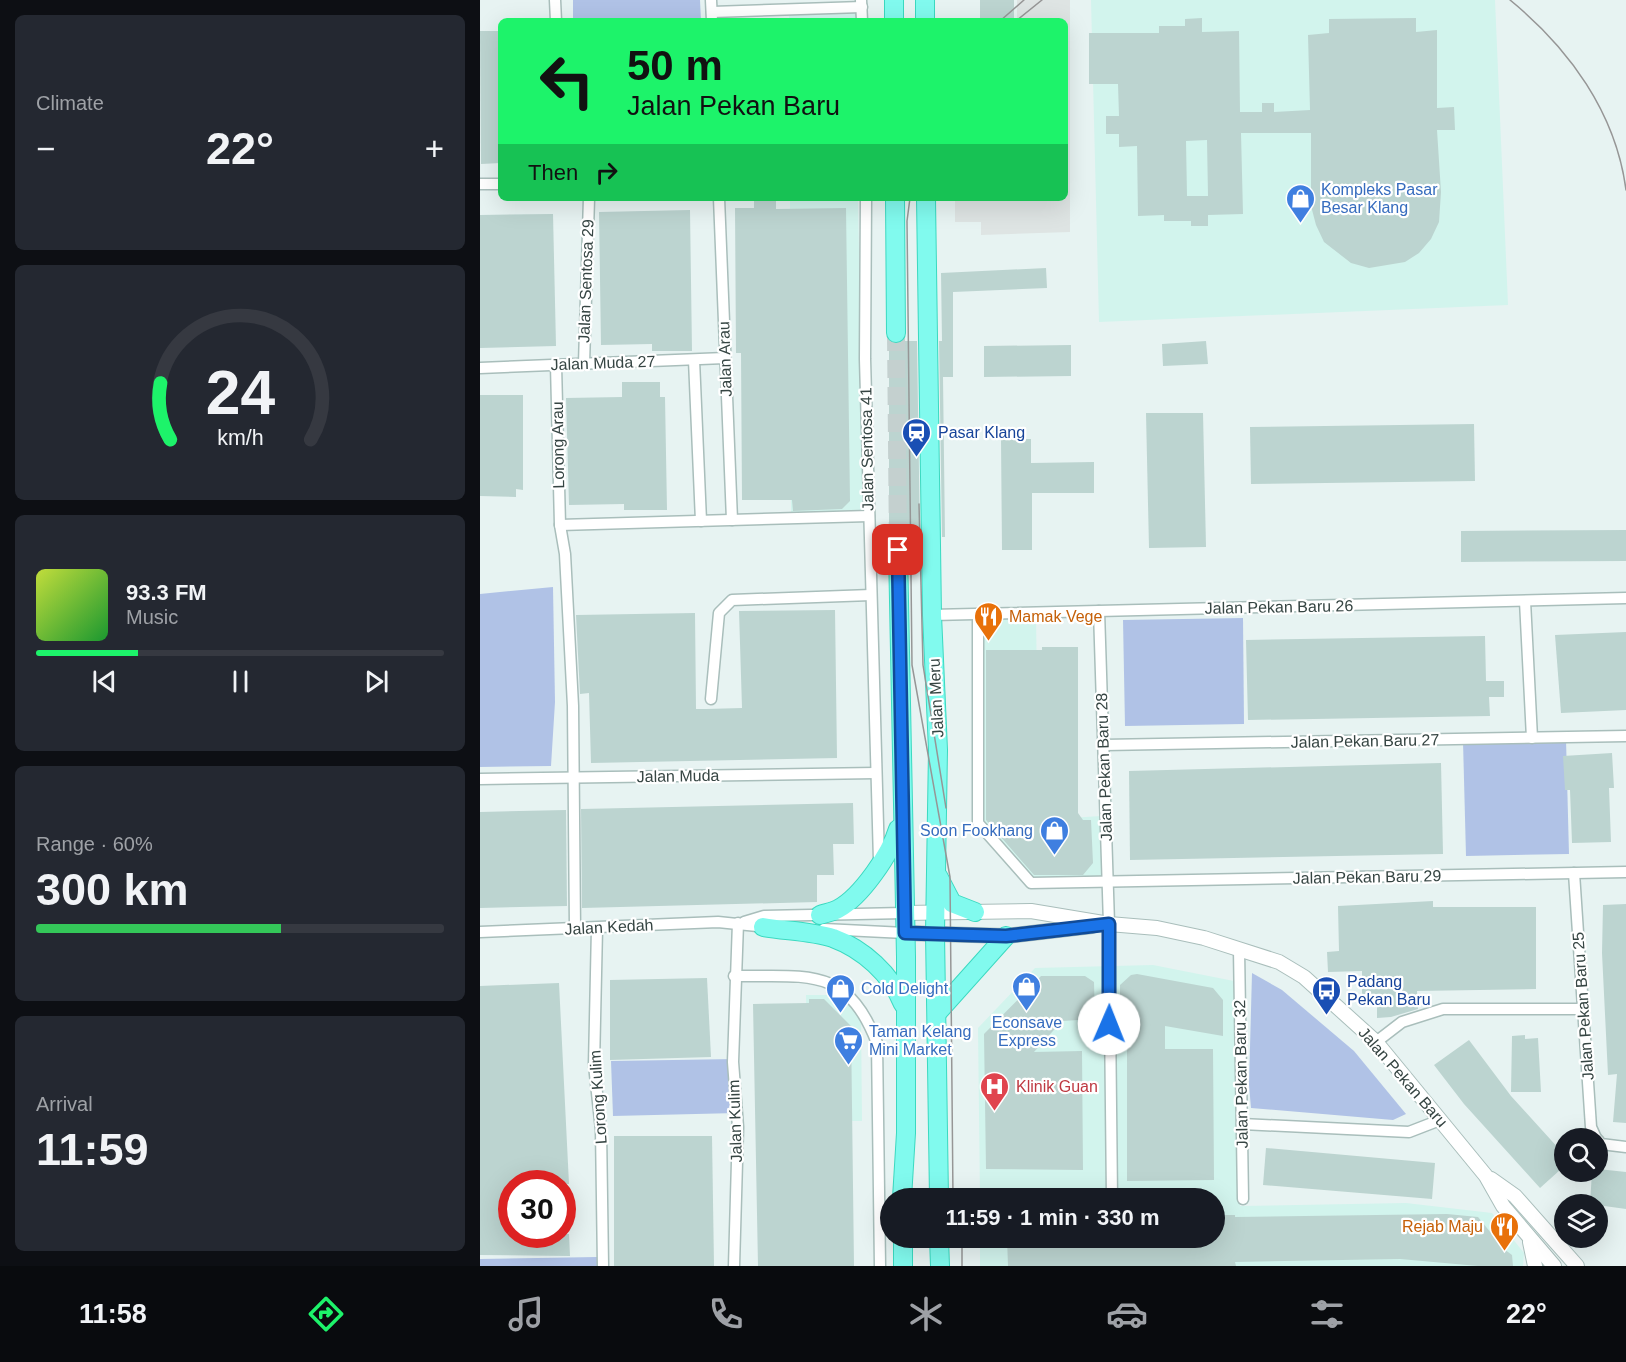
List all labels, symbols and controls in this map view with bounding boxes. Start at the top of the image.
icon: left [528,42,606,120]
text: 50 m [627,42,723,89]
text: Jalan Pekan Baru [627,91,840,121]
text: Climate [36,92,104,114]
text: 22° [206,123,274,174]
text: − [36,130,55,167]
text: + [425,130,444,167]
icon: right [590,156,623,189]
text: Then [528,160,578,185]
place label: Kompleks Pasar Besar Klang [1321,181,1438,216]
shop icon: Kompleks Pasar Besar Klang [1284,182,1316,224]
street label: Jalan Sentosa 29 [575,219,597,343]
street label: Jalan Arau [715,321,735,397]
street label: Jalan Muda 27 [550,353,656,373]
text: 24 [205,358,275,427]
street label: Jalan Sentosa 41 [857,387,877,511]
street label: Lorong Arau [549,401,567,489]
station icon: Pasar Klang [901,416,933,458]
place label: Pasar Klang [938,424,1025,441]
text: km/h [217,426,263,450]
pin [872,524,923,575]
icon: arrive [881,533,914,566]
text: 93.3 FM [126,580,207,605]
street label: Jalan Pekan Baru 26 [1205,597,1354,617]
restaurant icon: Mamak Vege [972,600,1004,642]
text: Music [126,606,178,628]
place label: Mamak Vege [1009,608,1102,625]
street label: Jalan Meru [925,658,947,738]
icon: previous [88,665,121,698]
icon: pause [224,665,257,698]
icon: next [360,665,393,698]
street label: Jalan Pekan Baru 28 [1093,692,1115,842]
street label: Jalan Pekan Baru 27 [1291,731,1440,751]
street label: Jalan Muda [636,767,720,785]
shop icon: Soon Fookhang [1038,814,1070,856]
place label: Soon Fookhang [920,822,1033,839]
text: Range · 60% [36,833,153,855]
text: 300 km [36,864,189,915]
street label: Jalan Pekan Baru 29 [1293,867,1442,887]
street label: Jalan Kedah [564,916,654,938]
street label: Jalan Pekan Baru 25 [1569,931,1597,1081]
shop icon: Econsave Express [1011,970,1043,1012]
shop icon: Cold Delight [824,972,856,1014]
place label: Padang Pekan Baru [1347,973,1431,1008]
bus stop icon: Padang Pekan Baru [1310,974,1342,1016]
place label: Cold Delight [861,980,949,997]
position arrow [1077,992,1141,1056]
street label: Jalan Pekan Baru 32 [1231,999,1251,1148]
place label: Econsave Express [992,1014,1062,1049]
place label: Taman Kelang Mini Market [869,1023,971,1058]
supermarket icon: Taman Kelang Mini Market [832,1024,864,1066]
street label: Jalan Pekan Baru [1355,1024,1451,1130]
street label: Lorong Kulim [586,1049,610,1145]
hospital icon: Klinik Guan [979,1070,1011,1112]
place label: Klinik Guan [1016,1078,1098,1095]
street label: Jalan Kulim [725,1079,745,1163]
text: Arrival [36,1093,93,1115]
text: 11:59 [36,1124,149,1175]
map controls [1554,1128,1608,1248]
button: search [1554,1128,1608,1182]
speed limit sign: 30 [498,1170,576,1248]
button: layers [1554,1194,1608,1248]
text: 11:59 · 1 min · 330 m [946,1205,1160,1230]
restaurant icon: Rejab Maju [1488,1210,1520,1252]
place label: Rejab Maju [1402,1218,1483,1235]
icon: directions [305,1293,347,1335]
icon: music [505,1293,547,1335]
icon: phone [705,1293,747,1335]
icon: climate [905,1293,947,1335]
icon: car [1106,1293,1148,1335]
icon: filters [1306,1293,1348,1335]
text: 11:58 [79,1299,147,1329]
text: 22° [1506,1299,1547,1329]

